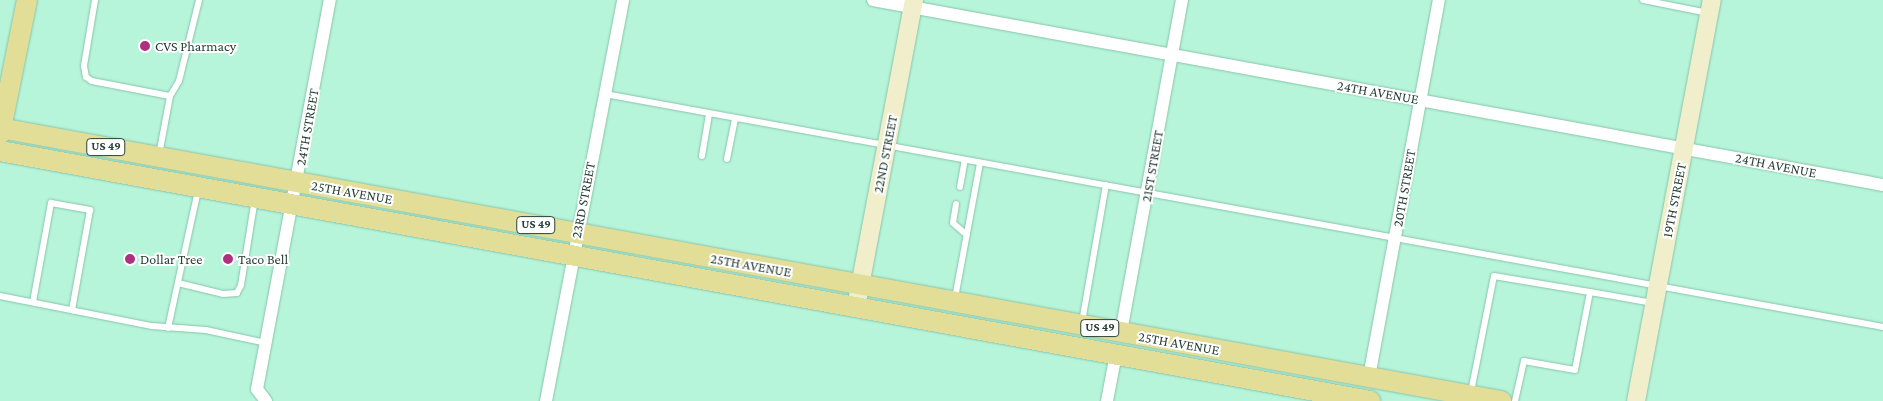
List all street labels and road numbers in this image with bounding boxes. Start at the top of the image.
street label: 24TH AVENUE [1336,77,1420,107]
street label: 24TH STREET [292,87,322,167]
street label: 22ND STREET [869,114,901,194]
street label: 21ST STREET [1137,129,1167,203]
road number: US 49 [86,138,126,156]
street label: 20TH STREET [1389,148,1419,228]
street label: 24TH AVENUE [1734,149,1818,181]
street label: 23RD STREET [567,160,599,240]
street label: 19TH STREET [1659,161,1689,239]
street label: 25TH AVENUE [310,177,394,207]
road number: US 49 [516,216,556,234]
street label: 25TH AVENUE [709,250,793,280]
road number: US 49 [1080,318,1120,338]
street label: 25TH AVENUE [1137,328,1221,358]

